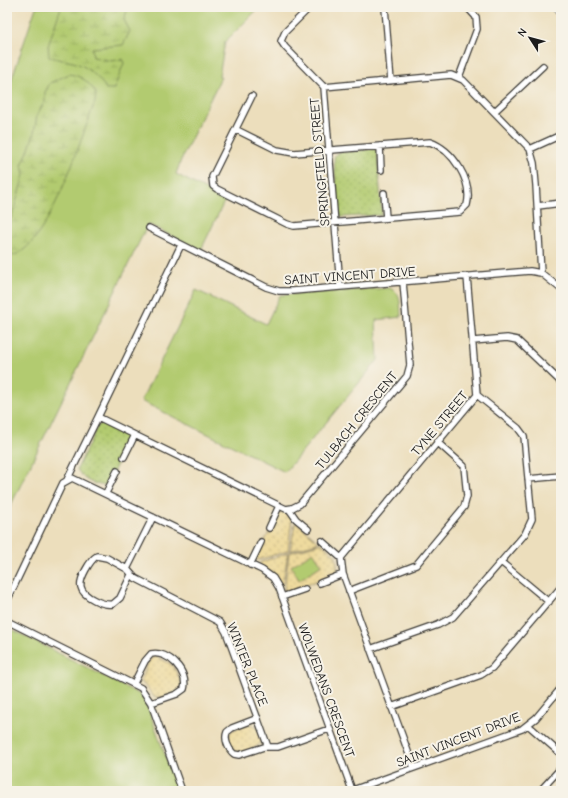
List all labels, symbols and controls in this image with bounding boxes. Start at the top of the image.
north arrow [510,18,550,58]
text: N [515,26,530,39]
street label: SPRINGFIELD STREET [306,97,333,227]
street label: SAINT VINCENT DRIVE [284,263,416,288]
street label: TULBACH CRESCENT [312,368,401,472]
street label: TYNE STREET [408,388,471,459]
street label: WINTER PLACE [224,620,271,708]
street label: WOLWEDANS CRESCENT [295,621,358,759]
street label: SAINT VINCENT DRIVE [394,709,522,770]

